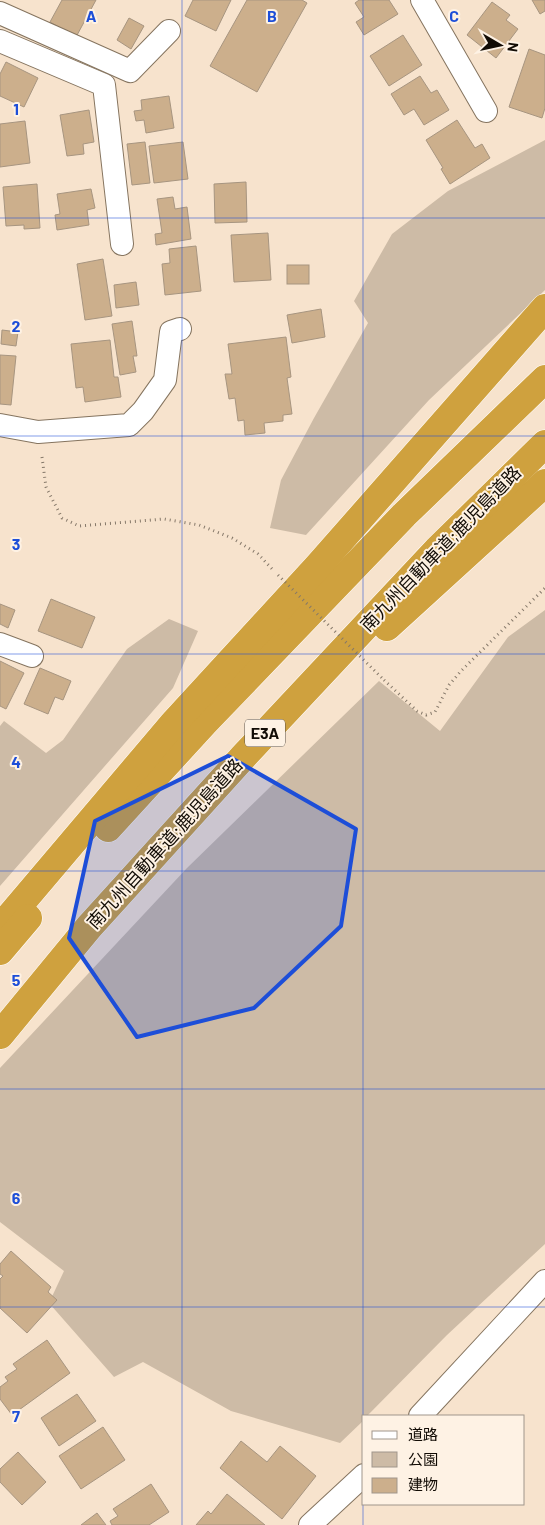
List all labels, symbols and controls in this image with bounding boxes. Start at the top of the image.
text: A [86,6,97,25]
text: B [267,6,277,25]
text: C [449,6,459,25]
north arrow [475,20,525,70]
text: N [504,41,522,53]
text: 1 [13,99,19,118]
text: 2 [12,316,21,335]
street label: 南九州自動車道;鹿児島道路 [355,461,525,636]
text: 3 [12,534,20,553]
road number: E3A [245,720,285,746]
text: 4 [11,752,21,771]
street label: 南九州自動車道;鹿児島道路 [82,754,247,933]
text: 5 [12,970,21,989]
text: 6 [12,1188,21,1207]
text: 7 [12,1406,20,1425]
legend [362,1415,525,1505]
text: 道路 [408,1425,438,1443]
text: 公園 [408,1450,438,1468]
text: 建物 [408,1475,438,1493]

